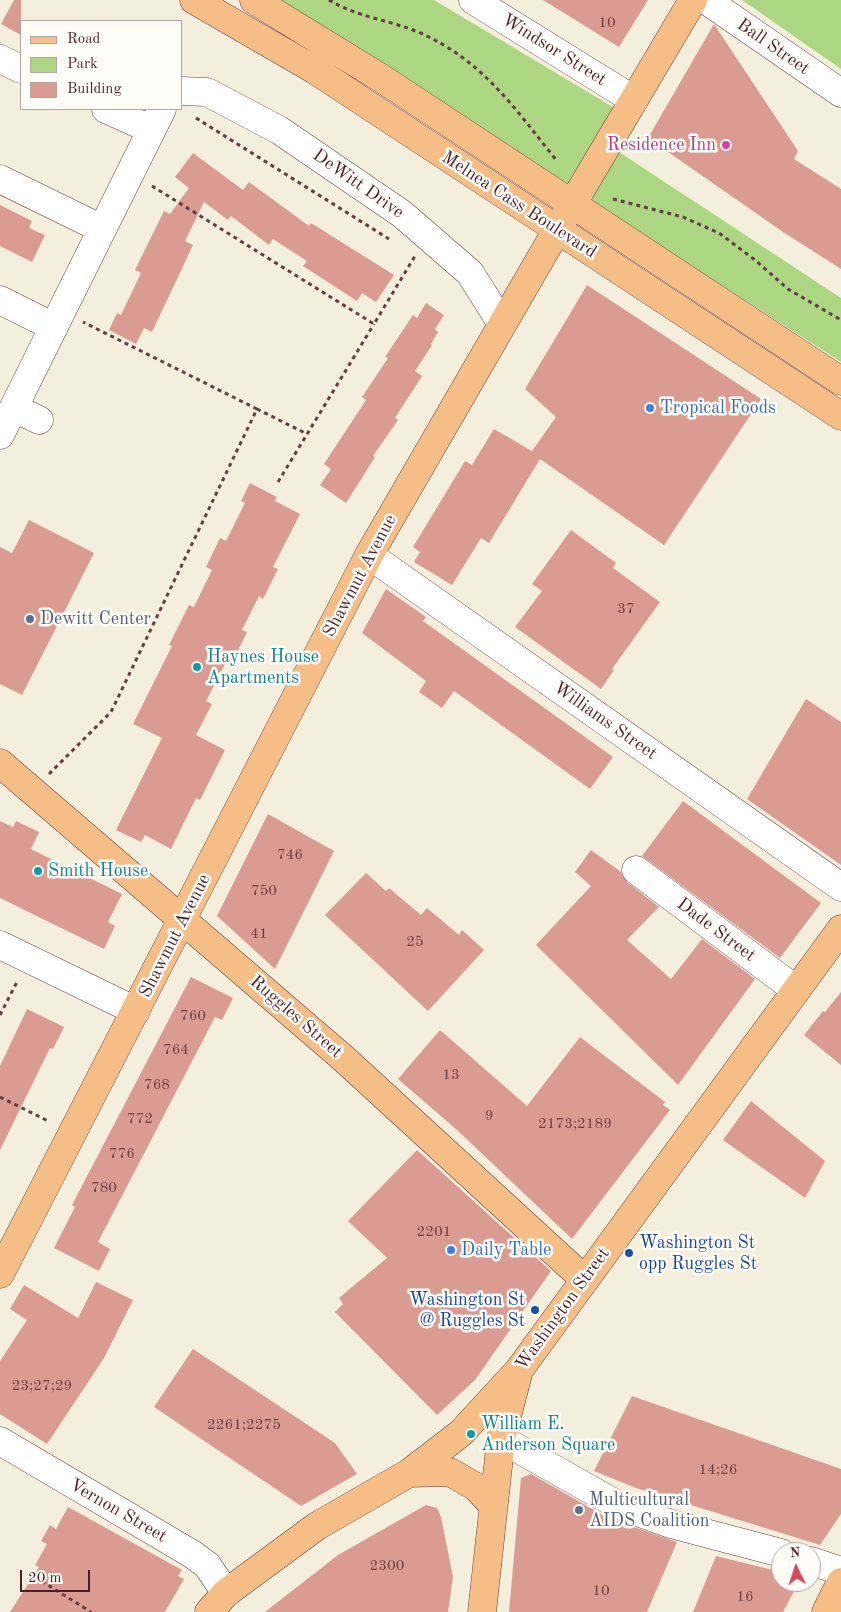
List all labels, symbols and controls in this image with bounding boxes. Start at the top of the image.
street label: Windsor Street [498,9,610,91]
house number: 10 [598,14,616,32]
street label: Ball Street [732,14,814,80]
legend [20,20,182,110]
text: Road [67,32,100,47]
text: Park [67,57,98,72]
text: Building [67,82,122,97]
place label: Residence Inn [607,134,716,156]
marker: Residence Inn [720,139,732,151]
street label: DeWitt Drive [308,145,408,223]
street label: Melnea Cass Boulevard [437,147,601,263]
place label: Tropical Foods [660,397,776,419]
marker: Tropical Foods [644,402,656,414]
street label: Shawmut Avenue [319,511,401,641]
house number: 37 [617,600,635,618]
place label: Dewitt Center [40,608,151,630]
marker: Dewitt Center [24,613,36,625]
place label: Haynes House Apartments [207,646,319,689]
marker: Haynes House Apartments [191,661,203,673]
street label: Williams Street [549,677,661,765]
house number: 746 [277,846,303,864]
place label: Smith House [48,860,148,882]
marker: Smith House [32,865,44,877]
street label: Shawmut Avenue [135,871,215,1001]
house number: 750 [251,882,277,900]
street label: Dade Street [672,893,760,967]
house number: 41 [250,925,268,943]
house number: 25 [406,933,424,951]
street label: Ruggles Street [245,971,347,1063]
house number: 760 [180,1007,206,1025]
house number: 764 [163,1041,189,1059]
house number: 13 [442,1066,460,1084]
house number: 768 [144,1076,170,1094]
house number: 9 [485,1107,493,1125]
house number: 772 [127,1110,153,1128]
house number: 2173;2189 [538,1115,612,1133]
house number: 776 [109,1145,135,1163]
house number: 780 [91,1179,117,1197]
house number: 2201 [417,1223,451,1241]
place label: Washington St opp Ruggles St [639,1232,757,1274]
place label: Daily Table [461,1239,551,1261]
street label: Washington Street [511,1243,615,1375]
marker: Daily Table [445,1244,457,1256]
marker: Washington St opp Ruggles St [623,1247,635,1259]
place label: Washington St @ Ruggles St [409,1289,525,1332]
marker: Washington St @ Ruggles St [529,1304,541,1316]
house number: 23;27;29 [12,1377,72,1395]
place label: William E. Anderson Square [481,1413,615,1456]
house number: 2261;2275 [207,1416,281,1434]
marker: William E. Anderson Square [465,1428,477,1440]
house number: 14;26 [699,1461,737,1479]
street label: Vernon Street [65,1474,171,1548]
place label: Multicultural AIDS Coalition [589,1489,709,1532]
marker: Multicultural AIDS Coalition [573,1504,585,1516]
north arrow [771,1542,821,1592]
text: N [789,1546,801,1560]
house number: 2300 [370,1557,404,1575]
scale bar [22,1560,92,1592]
text: 20 m [28,1571,62,1586]
house number: 10 [592,1582,610,1600]
house number: 16 [736,1588,754,1606]

